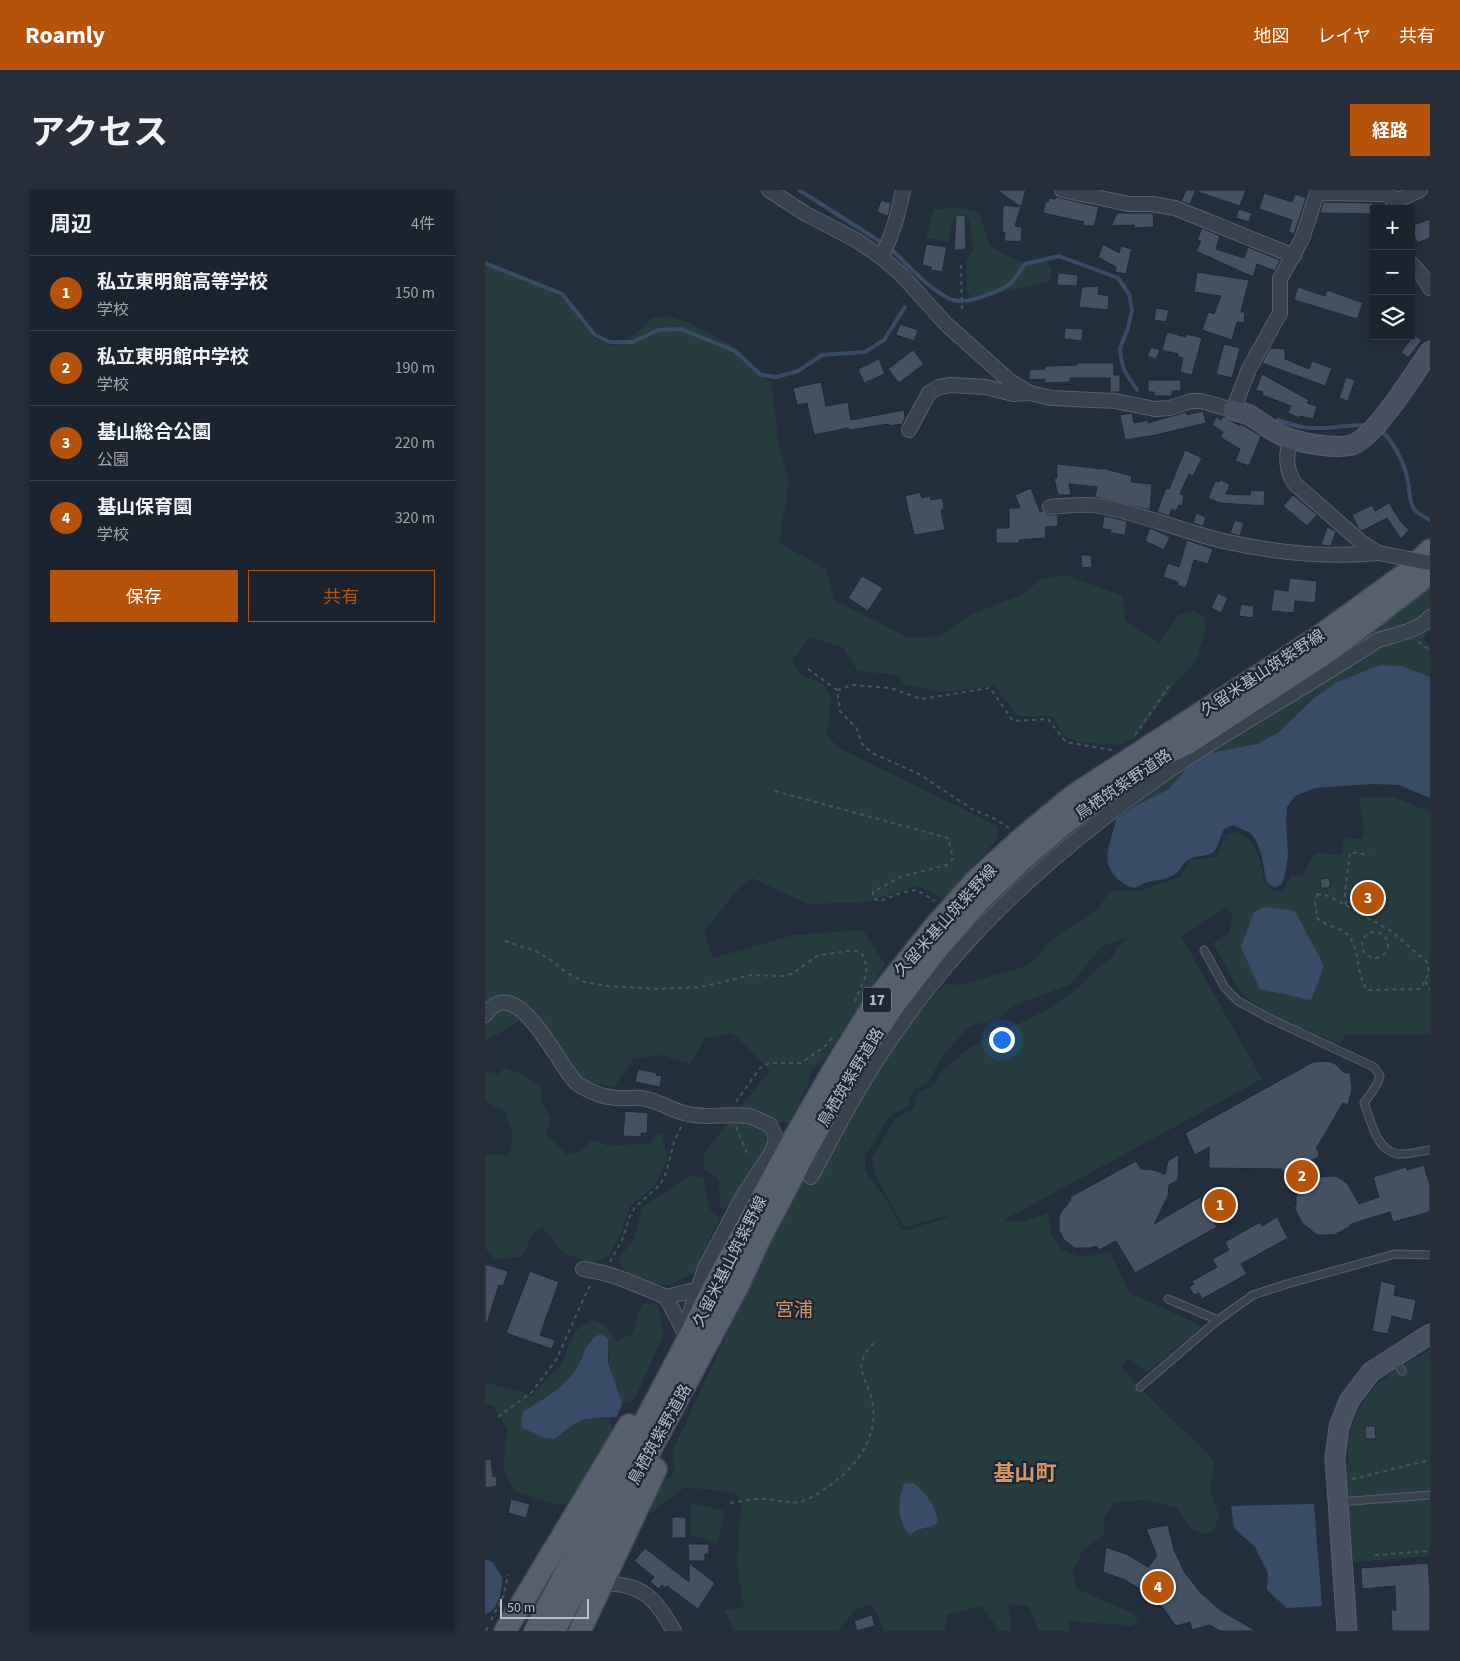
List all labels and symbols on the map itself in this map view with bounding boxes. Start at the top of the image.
street label: 久留米基山筑紫野線 [1196,624,1329,721]
street label: 鳥栖筑紫野道路 [1071,744,1176,825]
street label: 久留米基山筑紫野線 [889,860,1002,982]
pin: 3 [1352,879,1384,917]
road number: 17 [863,988,891,1012]
street label: 鳥栖筑紫野道路 [813,1024,889,1131]
your location [989,1027,1015,1053]
pin: 2 [1286,1157,1318,1195]
pin: 1 [1204,1186,1236,1224]
street label: 久留米基山筑紫野線 [687,1192,772,1331]
district label: 宮浦 [775,1297,813,1324]
street label: 鳥栖筑紫野道路 [623,1380,697,1489]
district label: 基山町 [994,1458,1057,1488]
pin: 4 [1142,1568,1174,1606]
scale bar [500,1596,589,1619]

